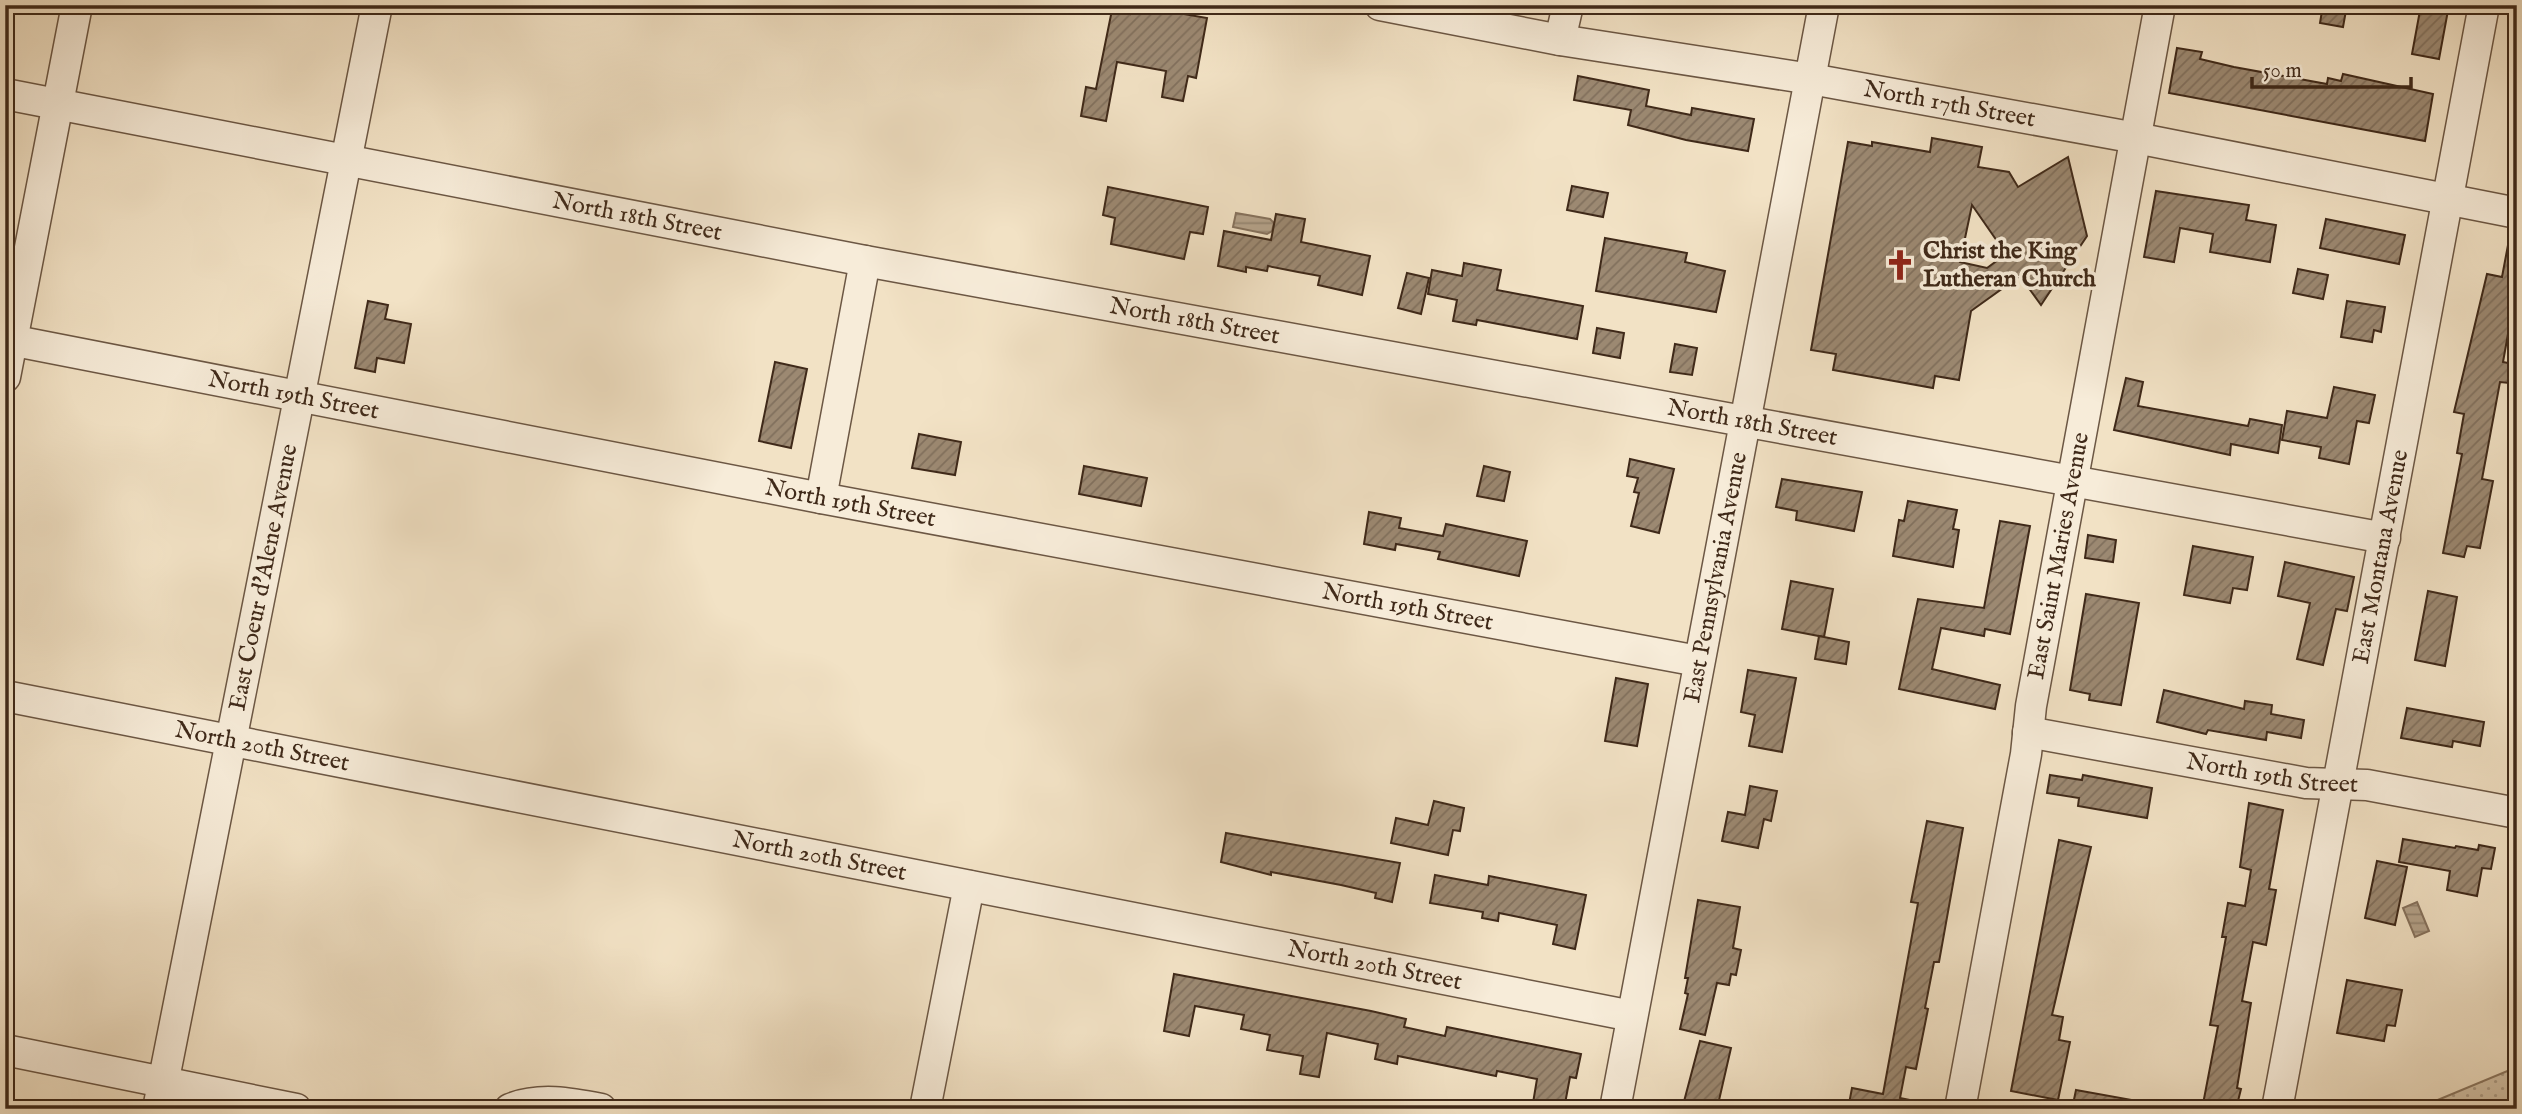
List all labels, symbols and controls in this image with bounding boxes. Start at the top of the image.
scale bar [2252,46,2412,90]
text: 50 m [2263,58,2302,85]
street label: North 17th Street [1861,73,2038,135]
street label: North 18th Street [550,185,725,248]
place label: Christ the King Lutheran Church [1923,236,2096,295]
church icon: Christ the King Lutheran Church [1883,248,1917,282]
street label: North 18th Street [1107,290,1282,352]
street label: North 19th Street [205,363,382,427]
street label: North 18th Street [1665,392,1840,453]
street label: East Saint Maries Avenue [2021,430,2097,682]
street label: East Coeur d'Alene Avenue [222,441,305,713]
street label: East Montana Avenue [2345,447,2416,666]
street label: East Pennsylvania Avenue [1677,449,1755,705]
street label: North 19th Street [762,472,938,535]
street label: North 19th Street [1320,576,1496,638]
street label: North 20th Street [172,714,352,779]
street label: North 19th Street [2184,746,2359,800]
street label: North 20th Street [730,824,909,888]
street label: North 20th Street [1285,933,1465,998]

